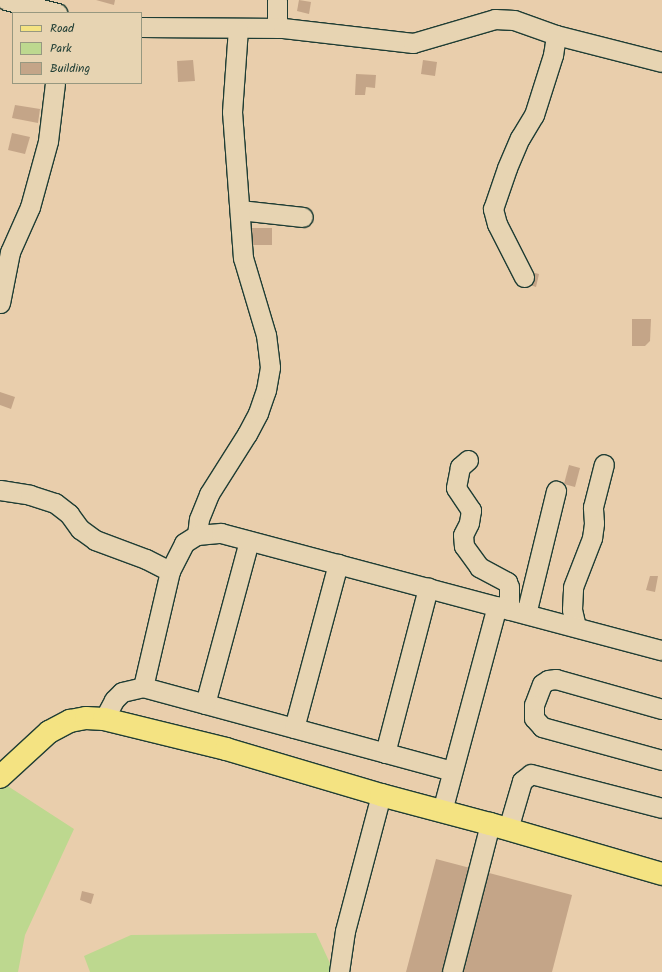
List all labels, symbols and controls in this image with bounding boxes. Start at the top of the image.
legend [12,12,142,84]
text: Road [50,19,74,38]
text: Park [50,39,72,58]
text: Building [50,59,90,78]

